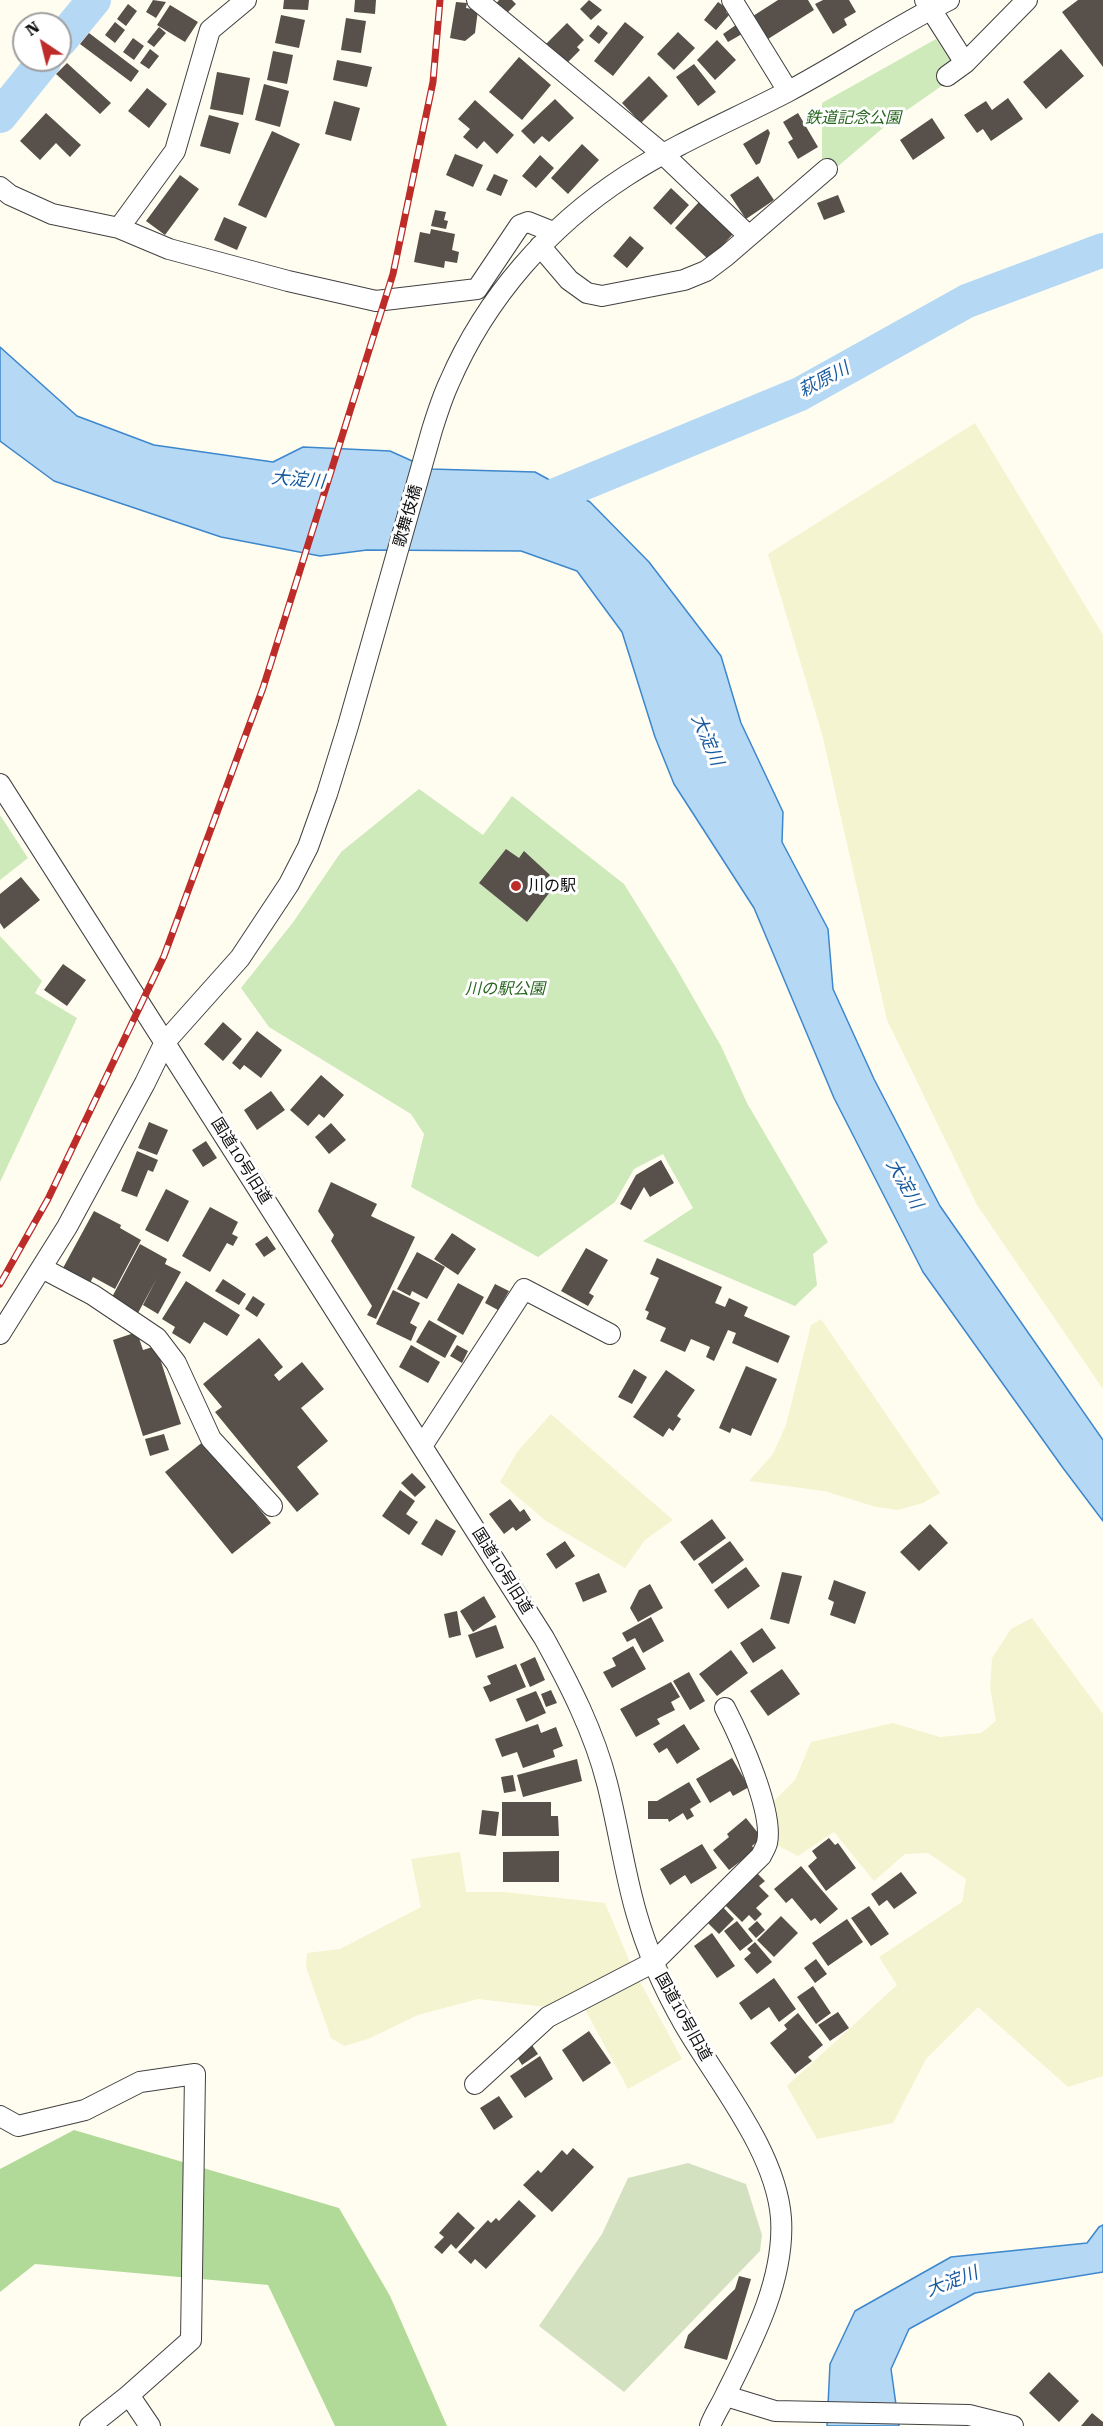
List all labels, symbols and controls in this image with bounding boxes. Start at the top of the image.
north arrow [12,12,72,72]
text: N [22,17,43,40]
park label: 鉄道記念公園 [805,108,901,128]
water label: 萩原川 [795,358,853,402]
water label: 大淀川 [270,467,326,493]
street label: 歌舞伎橋 [390,483,426,549]
water label: 大淀川 [687,711,727,769]
place label: 川の駅 [528,876,576,896]
marker: 川の駅 [509,879,523,893]
park label: 川の駅公園 [465,979,545,999]
street label: 国道10号旧道 [207,1114,275,1208]
water label: 大淀川 [881,1155,927,1213]
street label: 国道10号旧道 [468,1524,536,1618]
street label: 国道10号旧道 [651,1970,715,2064]
water label: 大淀川 [923,2262,981,2302]

